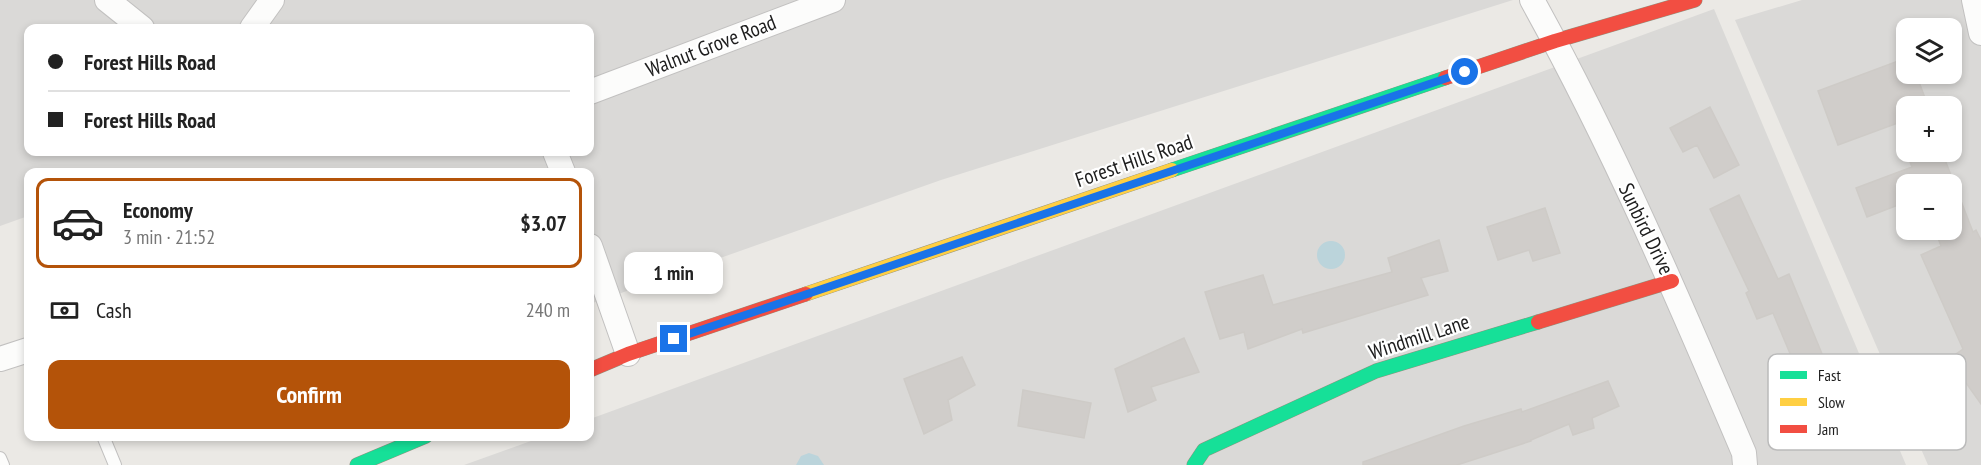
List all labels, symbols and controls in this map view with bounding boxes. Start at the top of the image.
street label: Walnut Grove Road [642,8,780,83]
map controls [1896,18,1962,240]
button: layers [1896,18,1962,84]
text: Forest Hills Road [84,48,216,76]
route start [1451,58,1478,85]
button: + [1896,96,1962,162]
text: Forest Hills Road [84,106,216,134]
street label: Forest Hills Road [1072,128,1196,193]
button: − [1896,174,1962,240]
street label: Sunbird Drive [1613,179,1680,279]
icon: car [51,196,105,250]
text: Economy [123,196,193,224]
text: $3.07 [520,209,567,237]
text: 3 min · 21:52 [123,224,215,250]
callout: 1 min [624,252,724,294]
text: 1 min [653,260,694,286]
icon: cash [48,294,81,327]
text: Cash [96,296,132,324]
text: 240 m [526,297,570,323]
street label: Windmill Lane [1365,308,1473,365]
route end [660,325,687,352]
legend [1768,354,1966,450]
button: Confirm [48,360,570,429]
text: Fast [1818,365,1841,385]
text: Slow [1818,392,1845,412]
text: Jam [1817,419,1839,439]

